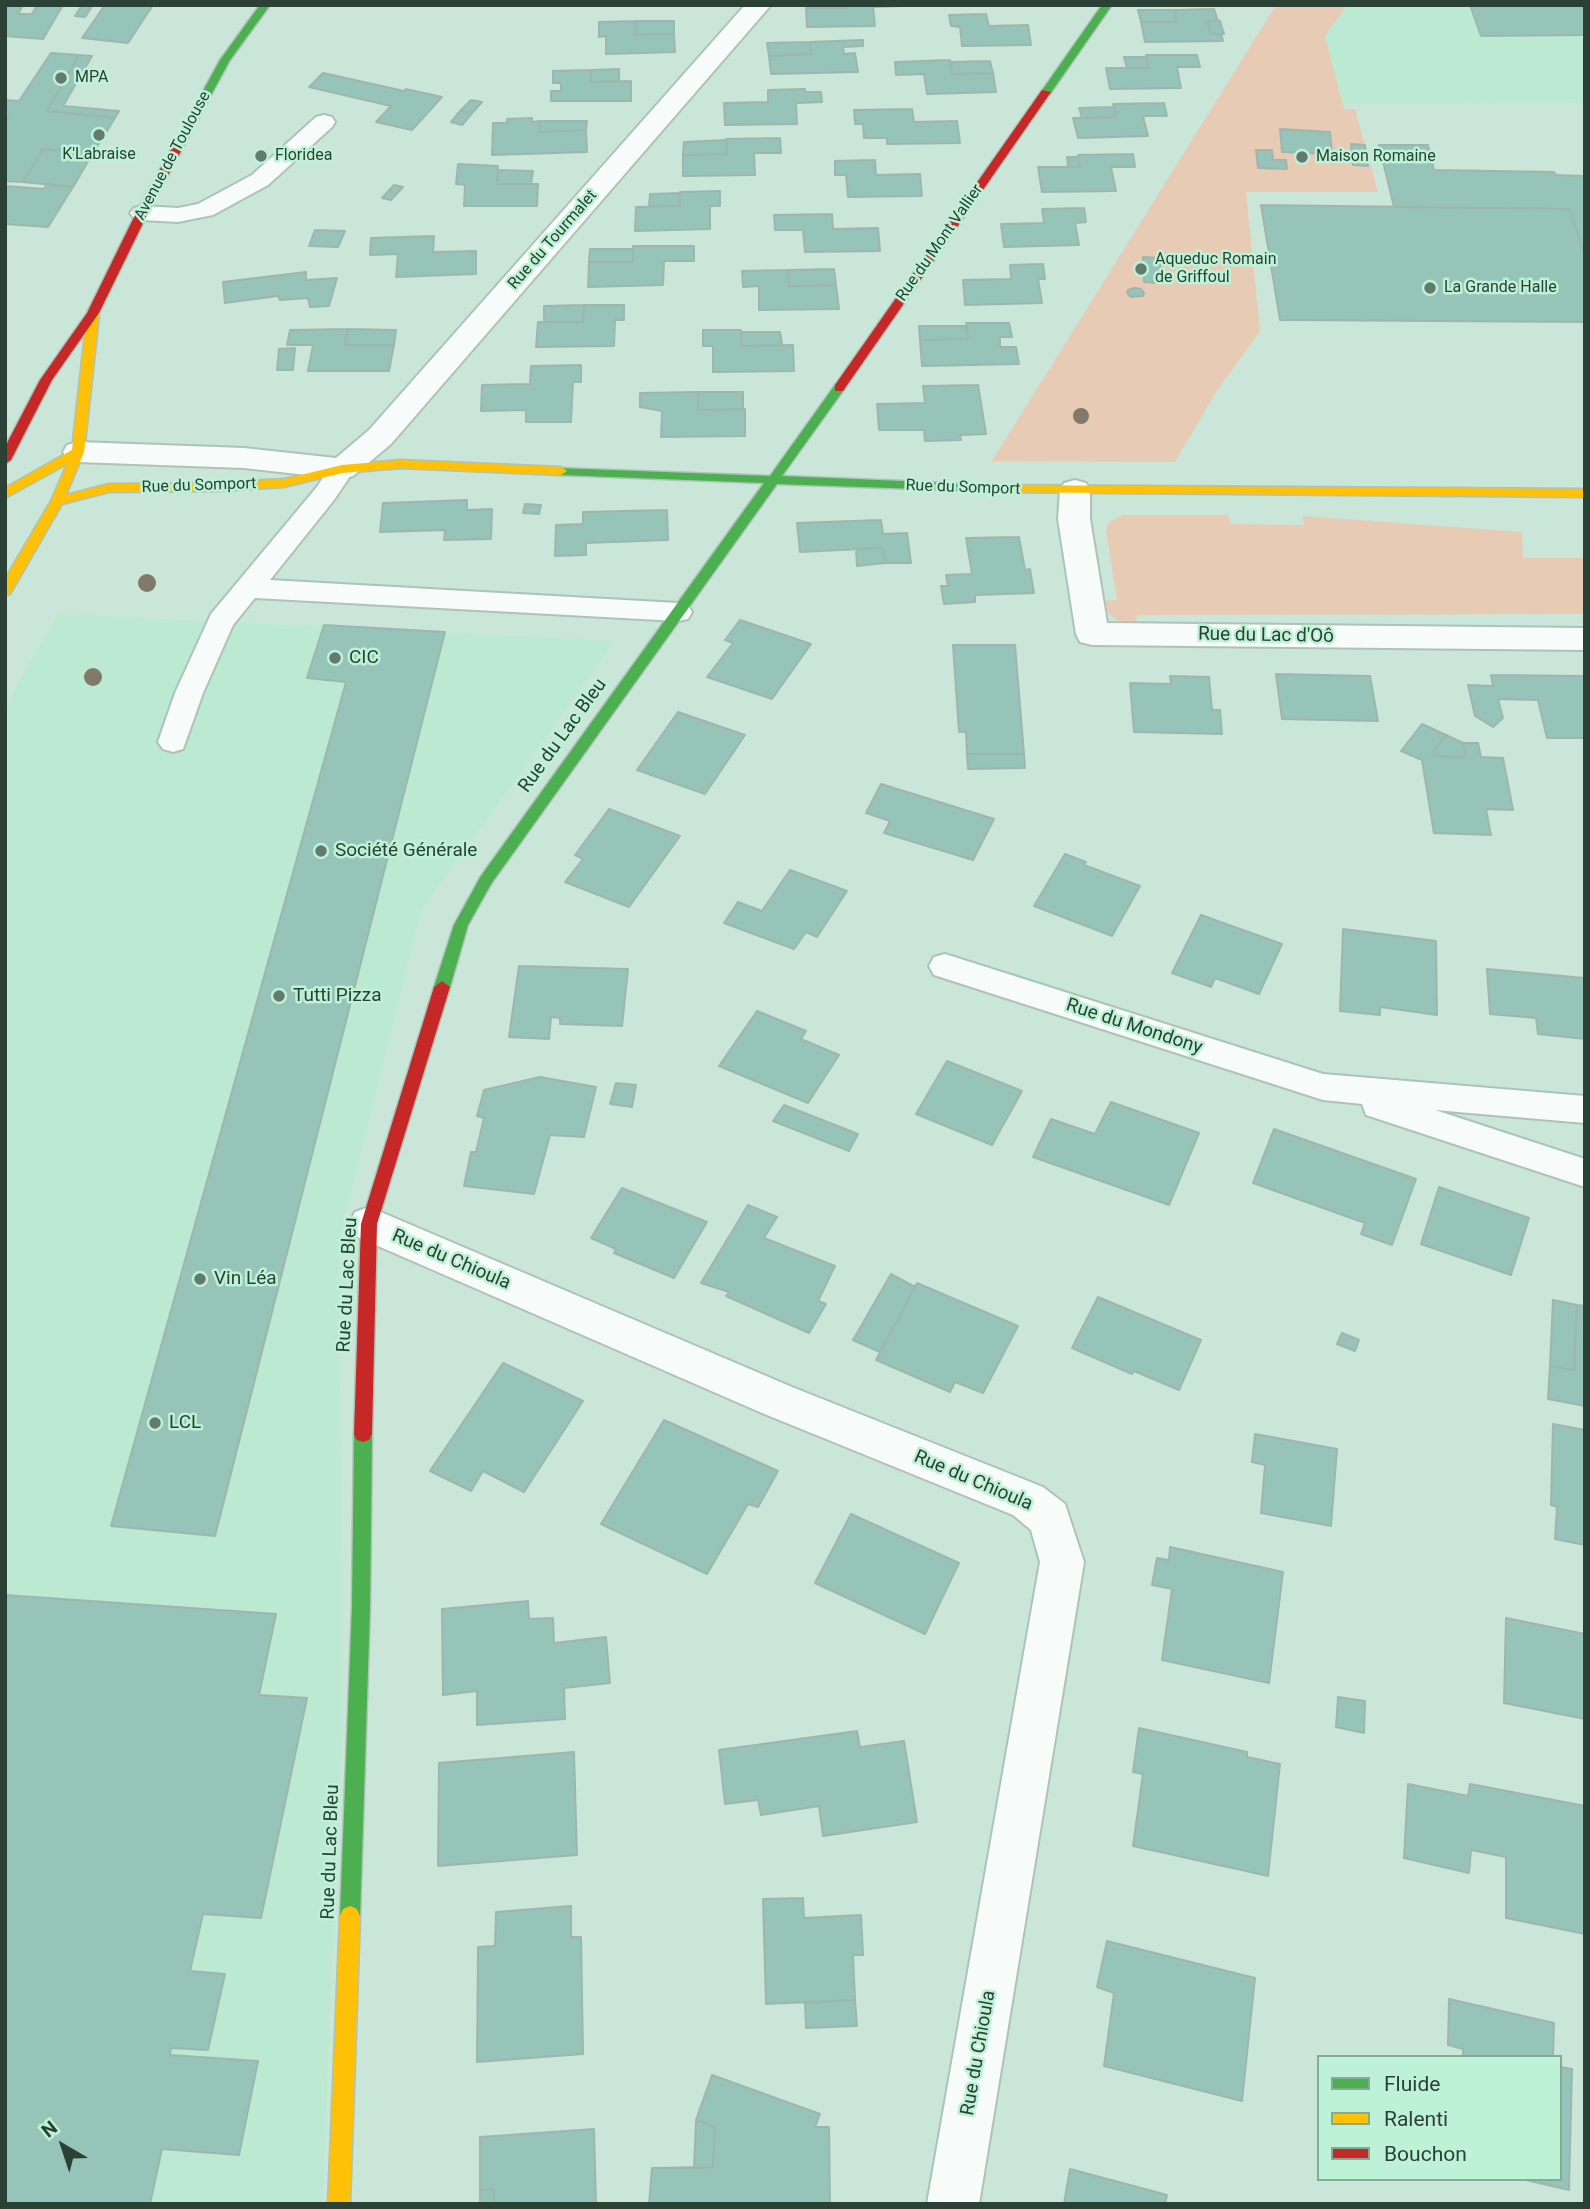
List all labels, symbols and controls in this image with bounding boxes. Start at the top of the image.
place label: MPA [75,68,108,88]
marker: MPA [53,70,69,86]
street label: Avenue de Toulouse [131,88,215,224]
marker: K'Labraise [91,127,107,143]
place label: K'Labraise [62,145,136,165]
place label: Floridea [275,146,332,166]
place label: Maison Romaine [1316,147,1436,167]
marker: Floridea [253,148,269,164]
marker: Maison Romaine [1294,149,1310,165]
street label: Rue du Mont Vallier [893,181,987,305]
street label: Rue du Tourmalet [505,186,601,294]
place label: Aqueduc Romain de Griffoul [1155,250,1276,288]
marker: Aqueduc Romain de Griffoul [1133,261,1149,277]
place label: La Grande Halle [1444,278,1557,298]
marker: La Grande Halle [1422,280,1438,296]
street label: Rue du Somport [141,474,257,498]
street label: Rue du Somport [905,476,1021,500]
street label: Rue du Lac d'Oô [1198,623,1334,649]
place label: CIC [349,647,379,669]
marker: CIC [327,650,343,666]
street label: Rue du Lac Bleu [514,675,612,797]
place label: Société Générale [335,840,477,862]
marker: Société Générale [313,843,329,859]
place label: Tutti Pizza [293,985,381,1007]
marker: Tutti Pizza [271,988,287,1004]
street label: Rue du Mondony [1063,994,1205,1060]
street label: Rue du Lac Bleu [333,1217,363,1353]
street label: Rue du Chioula [388,1225,514,1295]
place label: Vin Léa [214,1268,277,1290]
marker: Vin Léa [192,1271,208,1287]
place label: LCL [169,1412,201,1434]
marker: LCL [147,1415,163,1431]
street label: Rue du Chioula [910,1446,1036,1516]
street label: Rue du Lac Bleu [317,1784,345,1920]
street label: Rue du Chioula [957,1989,1001,2117]
legend [1317,2055,1562,2181]
text: Fluide [1384,2072,1440,2096]
text: Ralenti [1384,2107,1448,2131]
north arrow [28,2111,98,2181]
text: N [37,2116,62,2142]
text: Bouchon [1384,2142,1467,2166]

